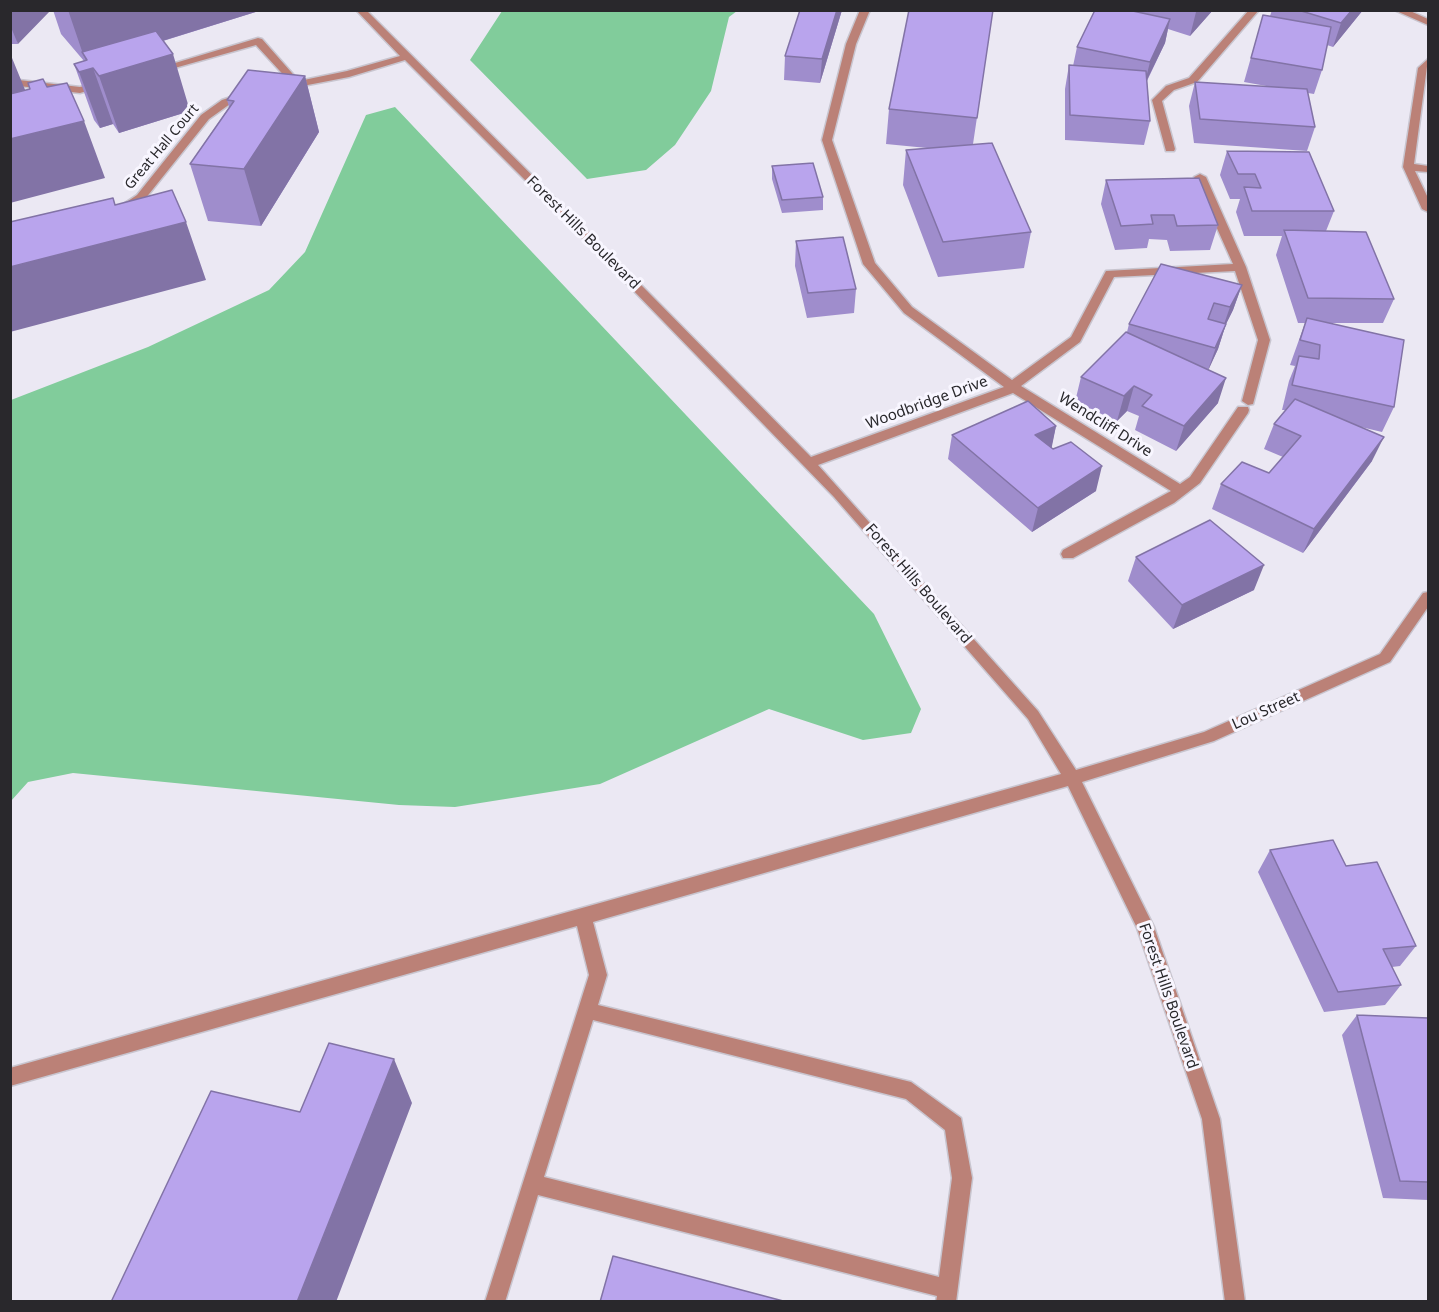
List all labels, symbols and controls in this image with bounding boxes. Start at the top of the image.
street label: Great Hall Court [121,101,203,193]
street label: Forest Hills Boulevard [523,173,643,293]
street label: Woodbridge Drive [864,373,990,433]
street label: Wendcliff Drive [1055,389,1155,461]
street label: Forest Hills Boulevard [861,520,975,648]
street label: Lou Street [1229,688,1303,734]
street label: Forest Hills Boulevard [1135,921,1201,1071]

